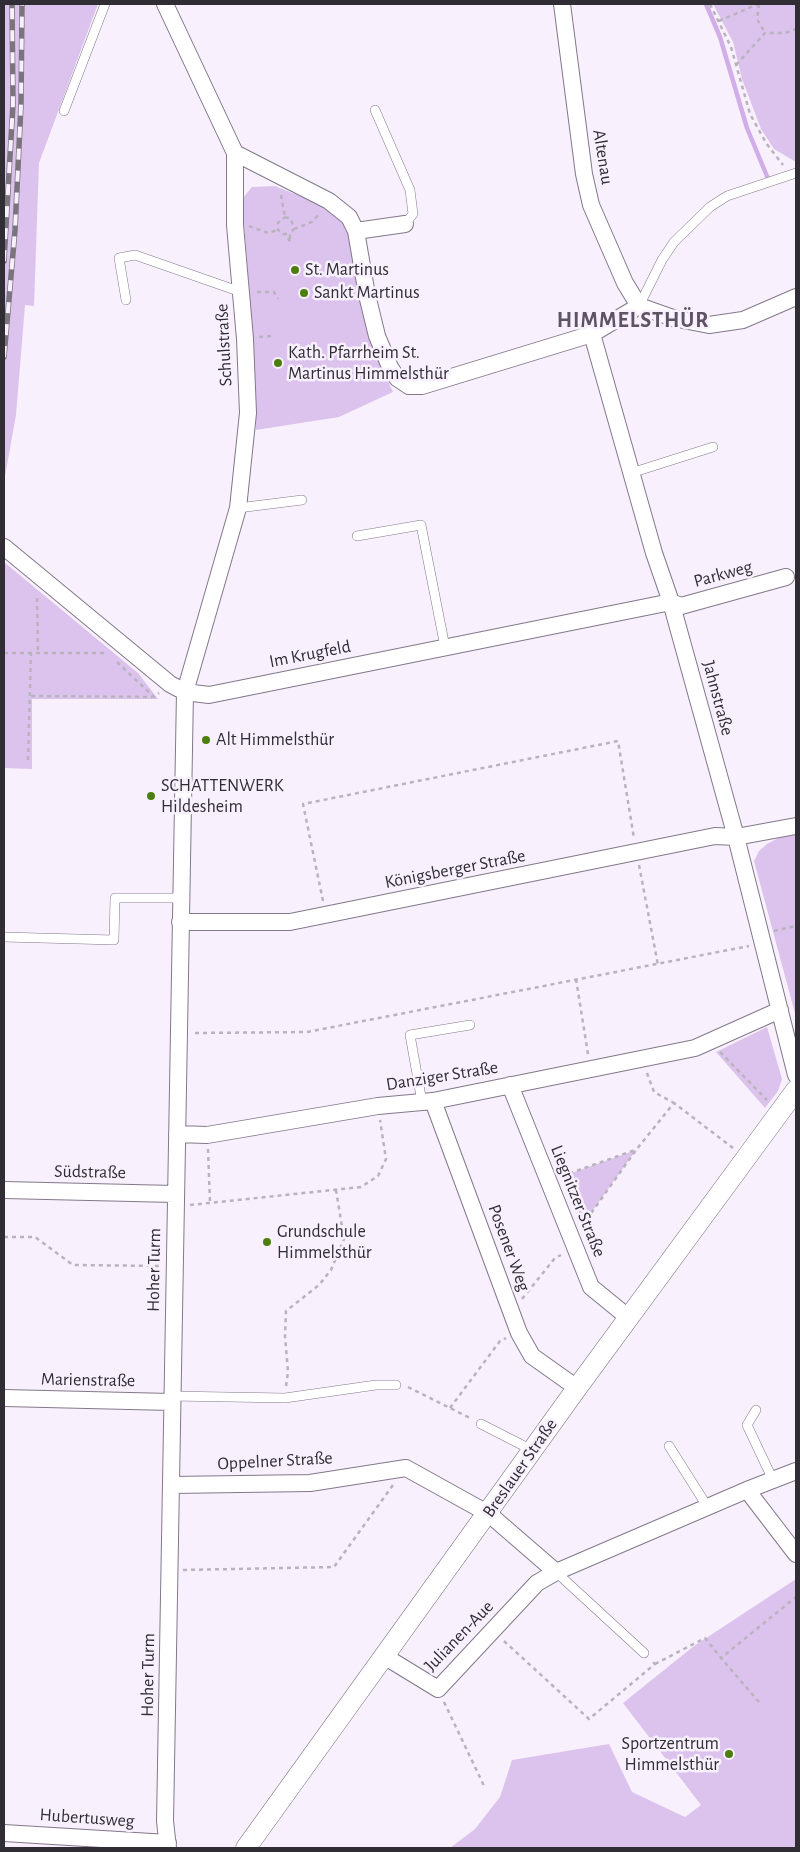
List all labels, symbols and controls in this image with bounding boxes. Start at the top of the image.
street label: Altenau [588,128,618,186]
place label: St. Martinus [305,259,389,281]
marker: St. Martinus [289,264,301,276]
place label: Sankt Martinus [314,282,420,304]
marker: Sankt Martinus [298,287,310,299]
street label: Schulstraße [211,303,237,387]
district label: HIMMELSTHÜR [555,307,711,333]
place label: Kath. Pfarrheim St. Martinus Himmelsthür [288,342,449,384]
marker: Kath. Pfarrheim St. Martinus Himmelsthür [272,357,284,369]
street label: Parkweg [691,556,755,592]
street label: Im Krugfeld [267,636,353,672]
street label: Jahnstraße [698,658,738,738]
place label: Alt Himmelsthür [216,729,334,751]
marker: Alt Himmelsthür [200,734,212,746]
place label: SCHATTENWERK Hildesheim [161,775,283,818]
marker: SCHATTENWERK Hildesheim [145,790,157,802]
street label: Königsberger Straße [383,845,527,893]
street label: Danziger Straße [384,1056,500,1096]
street label: Liegnitzer Straße [546,1142,610,1260]
street label: Südstraße [54,1161,126,1183]
street label: Posener Weg [483,1202,535,1294]
place label: Grundschule Himmelsthür [277,1221,372,1264]
street label: Hoher Turm [142,1228,166,1312]
marker: Grundschule Himmelsthür [261,1236,273,1248]
street label: Marienstraße [41,1368,135,1392]
street label: Breslauer Straße [478,1414,562,1522]
street label: Oppelner Straße [217,1447,333,1475]
street label: Julianen-Aue [420,1596,498,1676]
street label: Hoher Turm [136,1633,160,1717]
place label: Sportzentrum Himmelsthür [621,1733,719,1776]
marker: Sportzentrum Himmelsthür [723,1748,735,1760]
street label: Hubertusweg [39,1804,135,1832]

